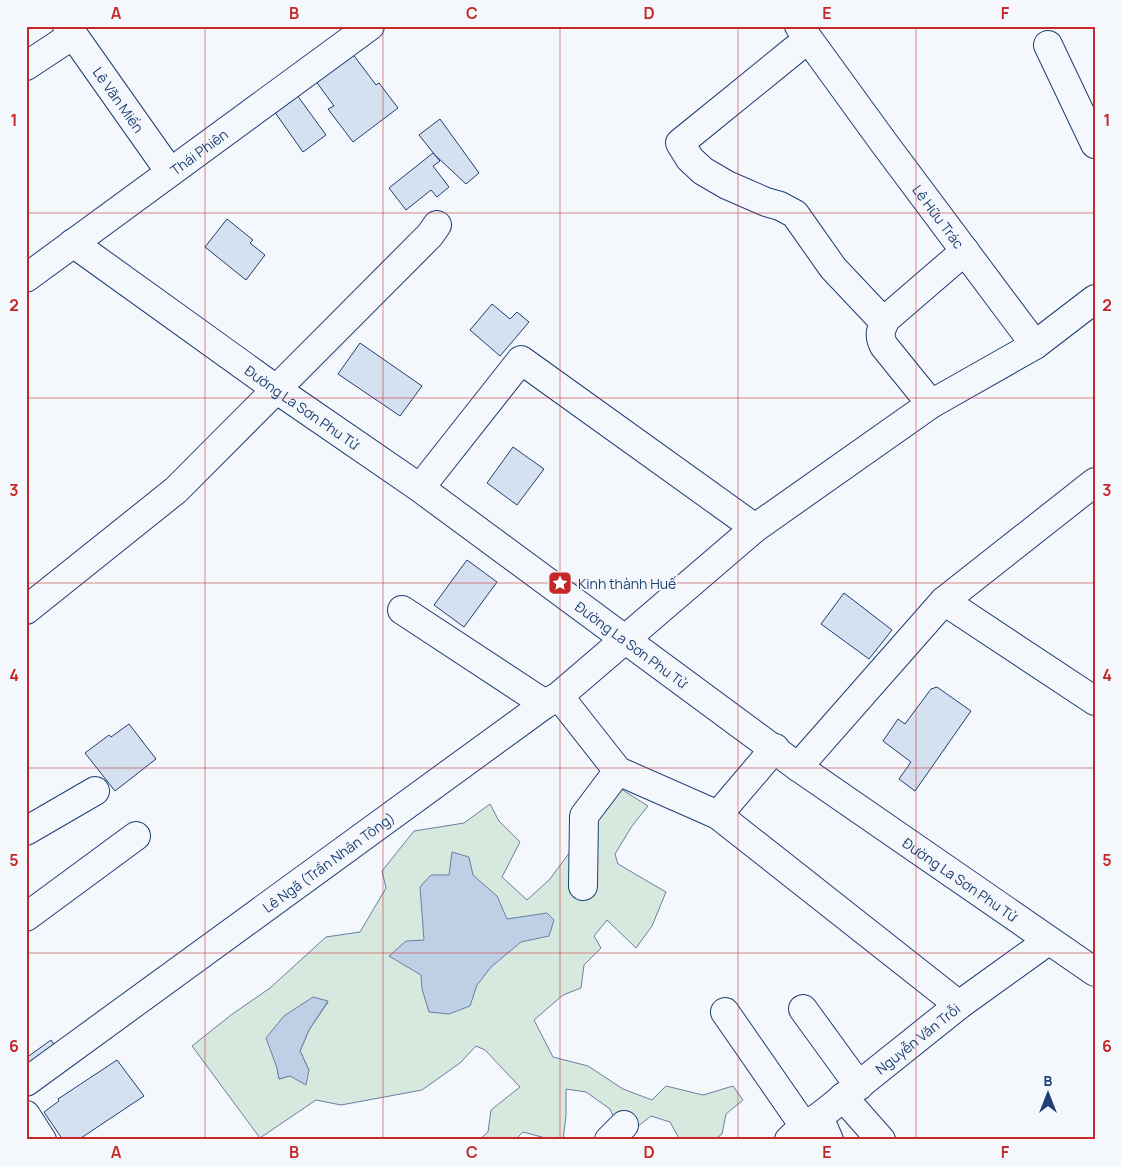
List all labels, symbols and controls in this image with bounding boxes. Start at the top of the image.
text: A [111,2,122,24]
text: B [289,2,299,24]
text: C [466,2,478,24]
text: D [643,2,655,24]
text: E [822,2,832,24]
text: F [1001,2,1010,24]
street label: Lê Văn Miến [89,63,149,136]
text: 1 [10,109,18,131]
text: 1 [1103,109,1111,131]
street label: Thái Phiên [166,124,231,179]
street label: Lê Hữu Trác [909,180,969,252]
text: 2 [9,294,19,316]
text: 2 [1102,294,1112,316]
street label: Đường La Sơn Phu Tử [241,360,364,454]
text: 3 [9,479,19,501]
text: 3 [1102,479,1112,501]
place icon: Kinh thành Huế [547,570,573,596]
place label: Kinh thành Huế [578,574,676,593]
street label: Đường La Sơn Phu Tử [572,596,692,693]
text: 4 [9,664,19,686]
text: 4 [1102,664,1112,686]
street label: Lê Ngã (Trần Nhân Tông) [258,807,398,916]
street label: Đường La Sơn Phu Tử [899,833,1022,926]
text: 5 [9,849,19,871]
text: 5 [1102,849,1112,871]
street label: Nguyễn Văn Trỗi [871,999,964,1078]
text: 6 [9,1035,19,1057]
text: 6 [1102,1035,1112,1057]
north arrow [1024,1068,1074,1118]
text: B [1044,1071,1053,1090]
text: A [111,1141,122,1163]
text: B [289,1141,299,1163]
text: C [466,1141,478,1163]
text: D [643,1141,655,1163]
text: E [822,1141,832,1163]
text: F [1001,1141,1010,1163]

